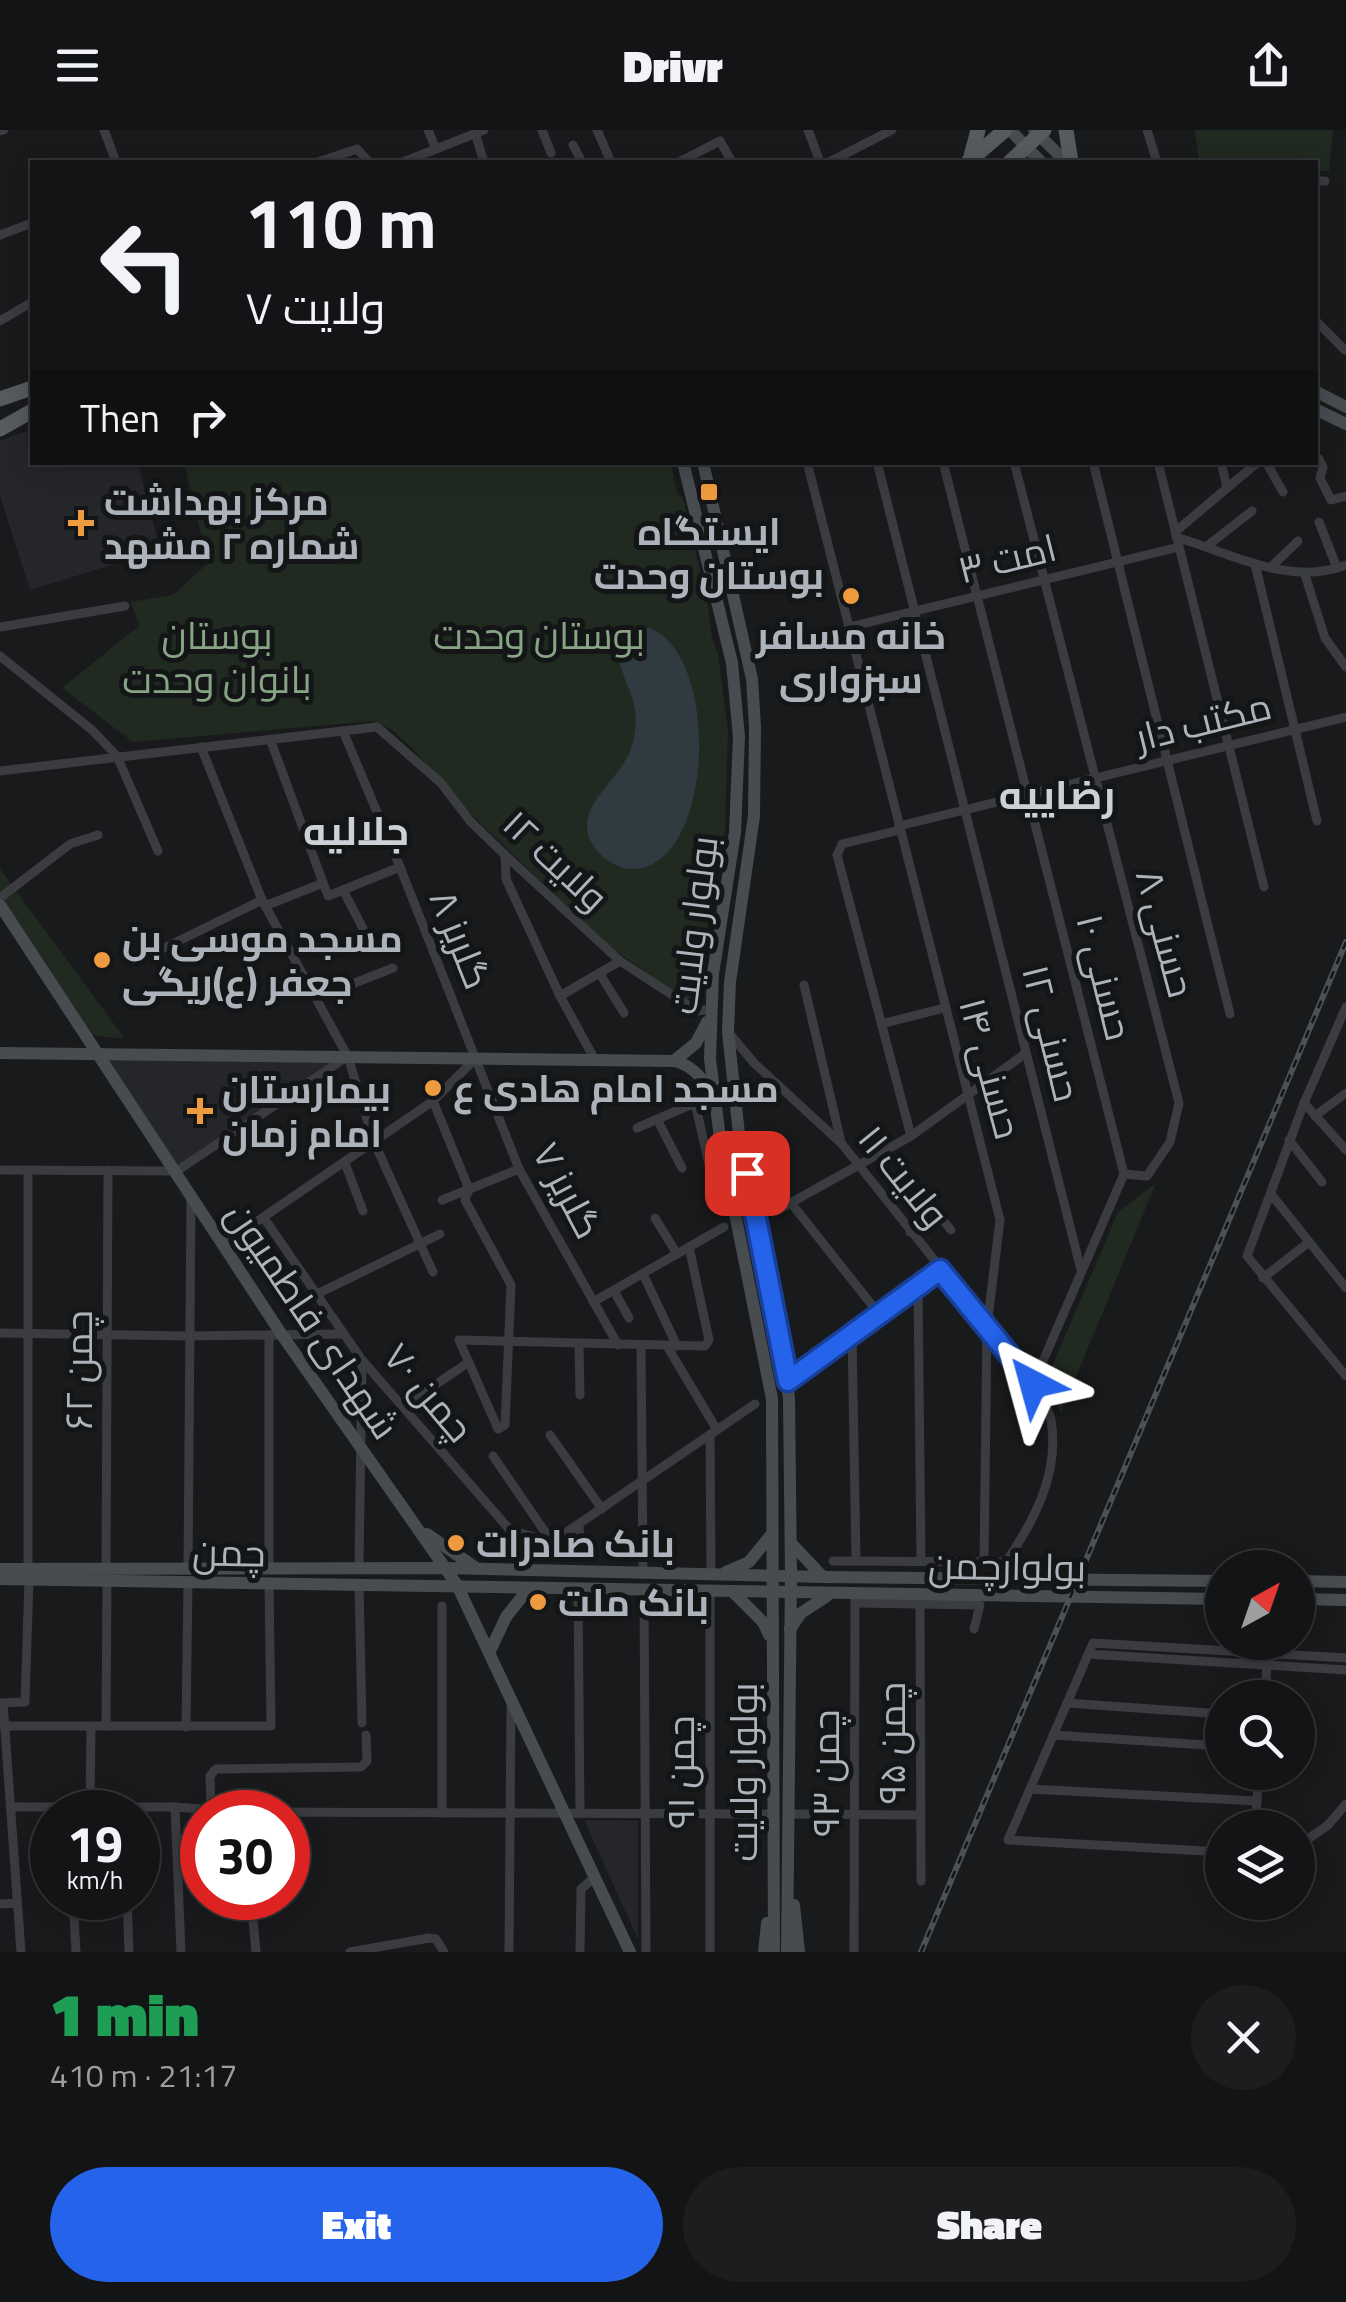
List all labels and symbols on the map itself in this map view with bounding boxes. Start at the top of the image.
place label: مرکز بهداشت شماره ۲ مشهد [104,472,360,574]
marker: ایستگاه بوستان وحدت [698,481,720,503]
place label: ایستگاه بوستان وحدت [594,502,824,604]
marker: مرکز بهداشت شماره ۲ مشهد [68,510,94,536]
street label: امت ۳ [952,518,1062,598]
marker: خانه مسافر سبزواری [840,585,862,607]
park label: بوستان بانوان وحدت [122,606,312,708]
park label: بوستان وحدت [433,606,645,664]
place label: خانه مسافر سبزواری [755,606,946,708]
street label: مکتب دار [1127,676,1277,766]
district label: رضاییه [999,764,1115,825]
street label: ولایت ۱۲ [490,796,622,924]
district label: جلالیه [303,800,409,861]
street label: بولوار ولایت [653,832,733,1018]
street label: حسنی ۸ [1121,862,1211,1004]
street label: گلریز ۸ [415,881,507,997]
street label: حسنی ۱۰ [1061,908,1149,1046]
place label: مسجد موسی بن جعفر (ع)ریگی [122,909,403,1011]
marker: مسجد موسی بن جعفر (ع)ریگی [91,949,113,971]
street label: حسنی ۱۲ [1007,959,1097,1107]
street label: حسنی ۱۴ [944,991,1038,1145]
place label: مسجد امام هادی ع [453,1059,779,1117]
place label: بیمارستان امام زمان [222,1060,391,1162]
marker: مسجد امام هادی ع [422,1077,444,1099]
marker: بیمارستان امام زمان [187,1098,213,1124]
street label: ولایت ۱۱ [844,1112,964,1240]
street label: گلریز ۷ [518,1131,618,1249]
pin [705,1131,790,1216]
street label: شهدای فاطمیون [212,1189,414,1451]
street label: چمن ۶۲ [49,1310,107,1430]
street label: چمن ۷۰ [370,1329,488,1455]
position arrow [981,1332,1085,1436]
place label: بانک صادرات [476,1514,675,1572]
street label: چمن [192,1522,266,1582]
marker: بانک صادرات [445,1532,467,1554]
street label: بولوارچمن [927,1536,1087,1596]
north arrow [1205,1550,1315,1660]
place label: بانک ملت [558,1573,709,1631]
marker: بانک ملت [527,1591,549,1613]
street label: بولوار ولایت [714,1682,772,1862]
street label: چمن ۹۵ [862,1682,920,1804]
street label: چمن ۹۳ [796,1709,854,1837]
street label: چمن ۹۱ [651,1715,709,1829]
speed limit sign: 30 [180,1790,310,1920]

